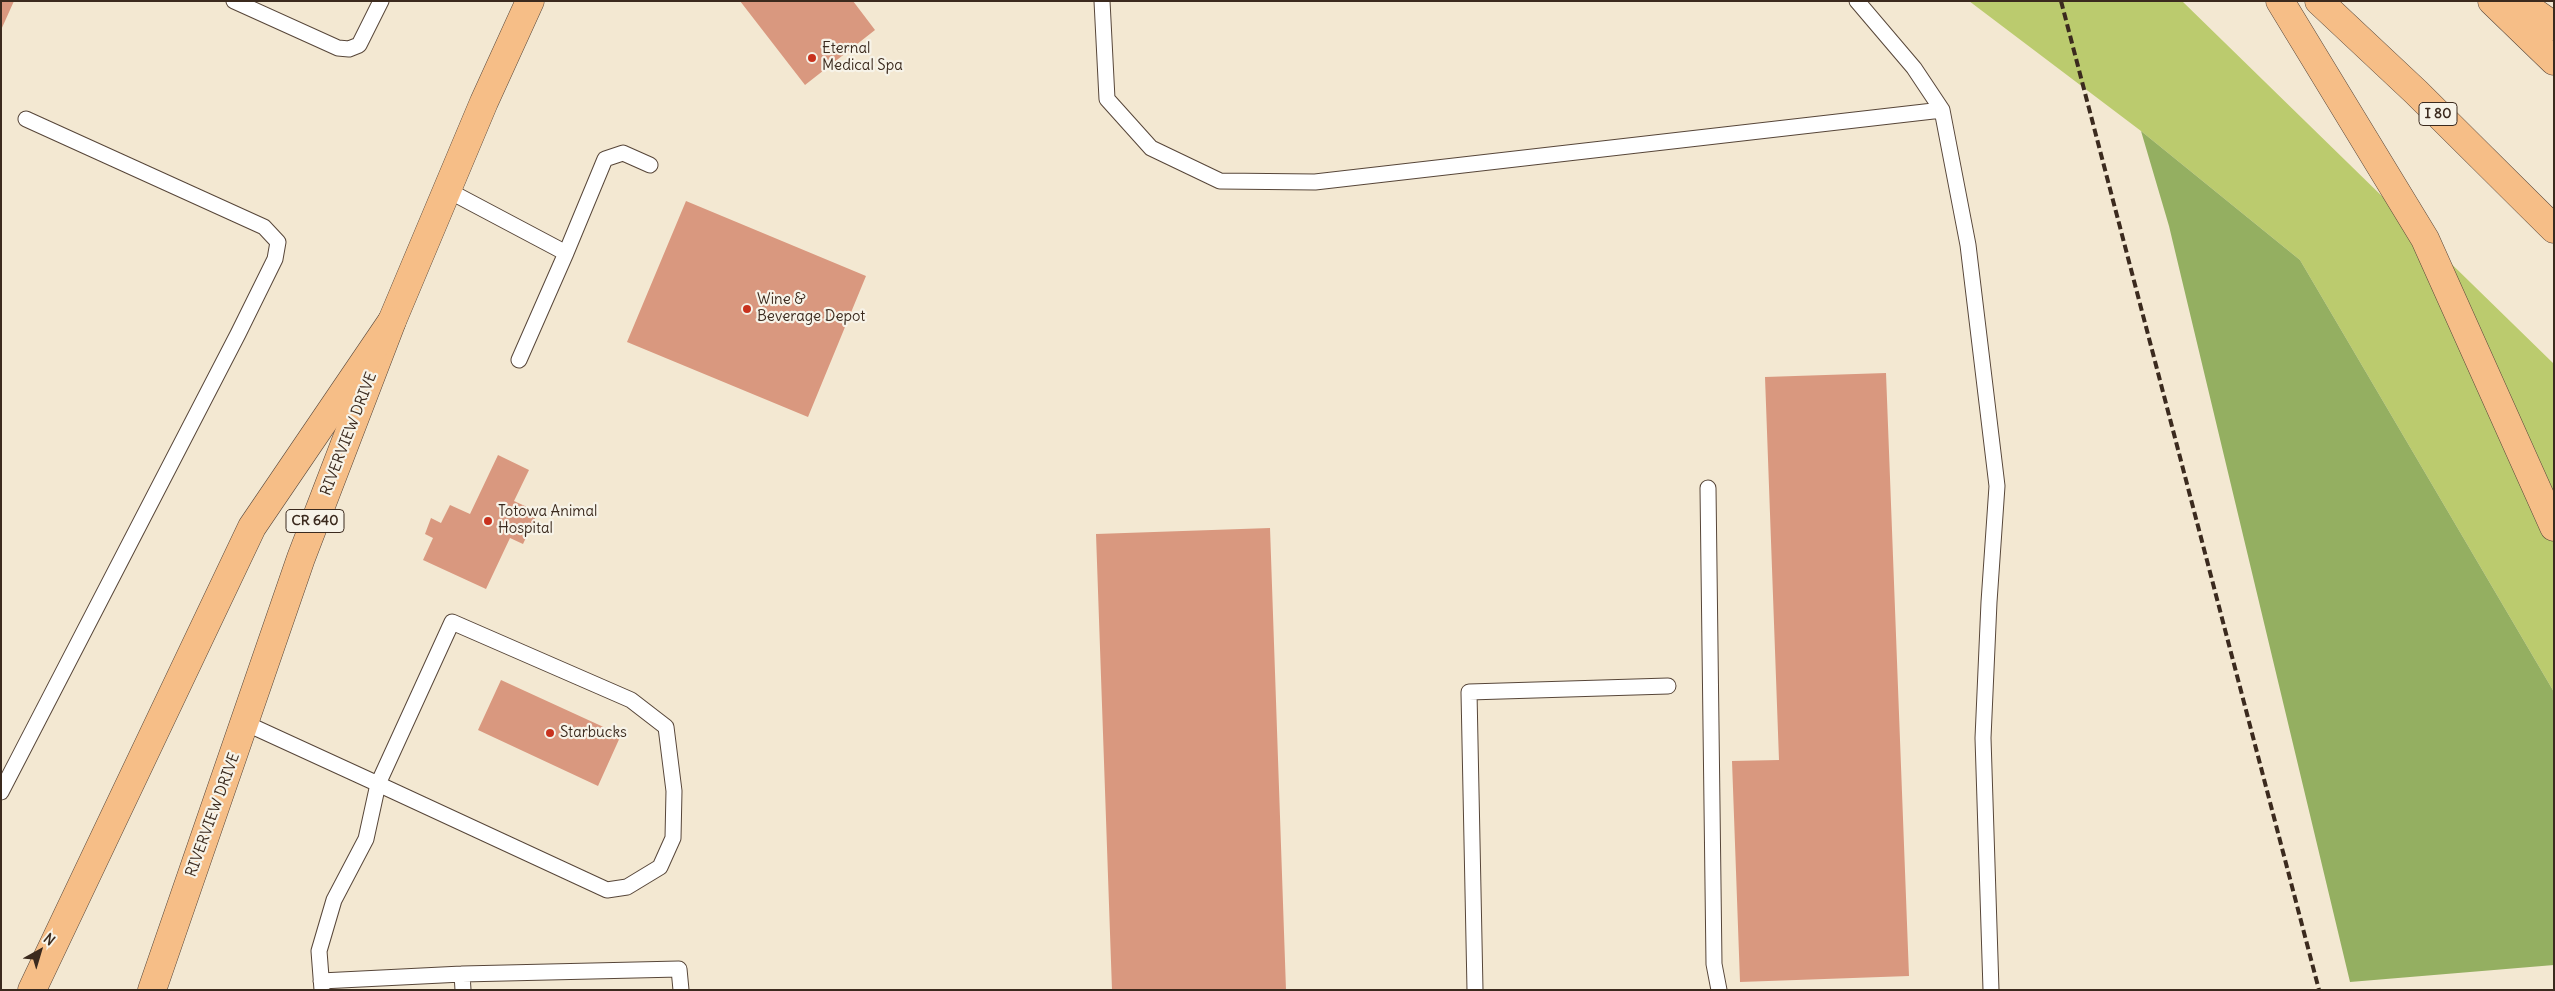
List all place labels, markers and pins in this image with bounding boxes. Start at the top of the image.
place label: Eternal Medical Spa [822,40,903,75]
marker: Eternal Medical Spa [806,52,818,64]
place label: Wine & Beverage Depot [757,291,865,326]
marker: Wine & Beverage Depot [741,303,753,315]
place label: Totowa Animal Hospital [498,503,597,538]
marker: Totowa Animal Hospital [482,515,494,527]
place label: Starbucks [560,724,627,742]
marker: Starbucks [544,727,556,739]

